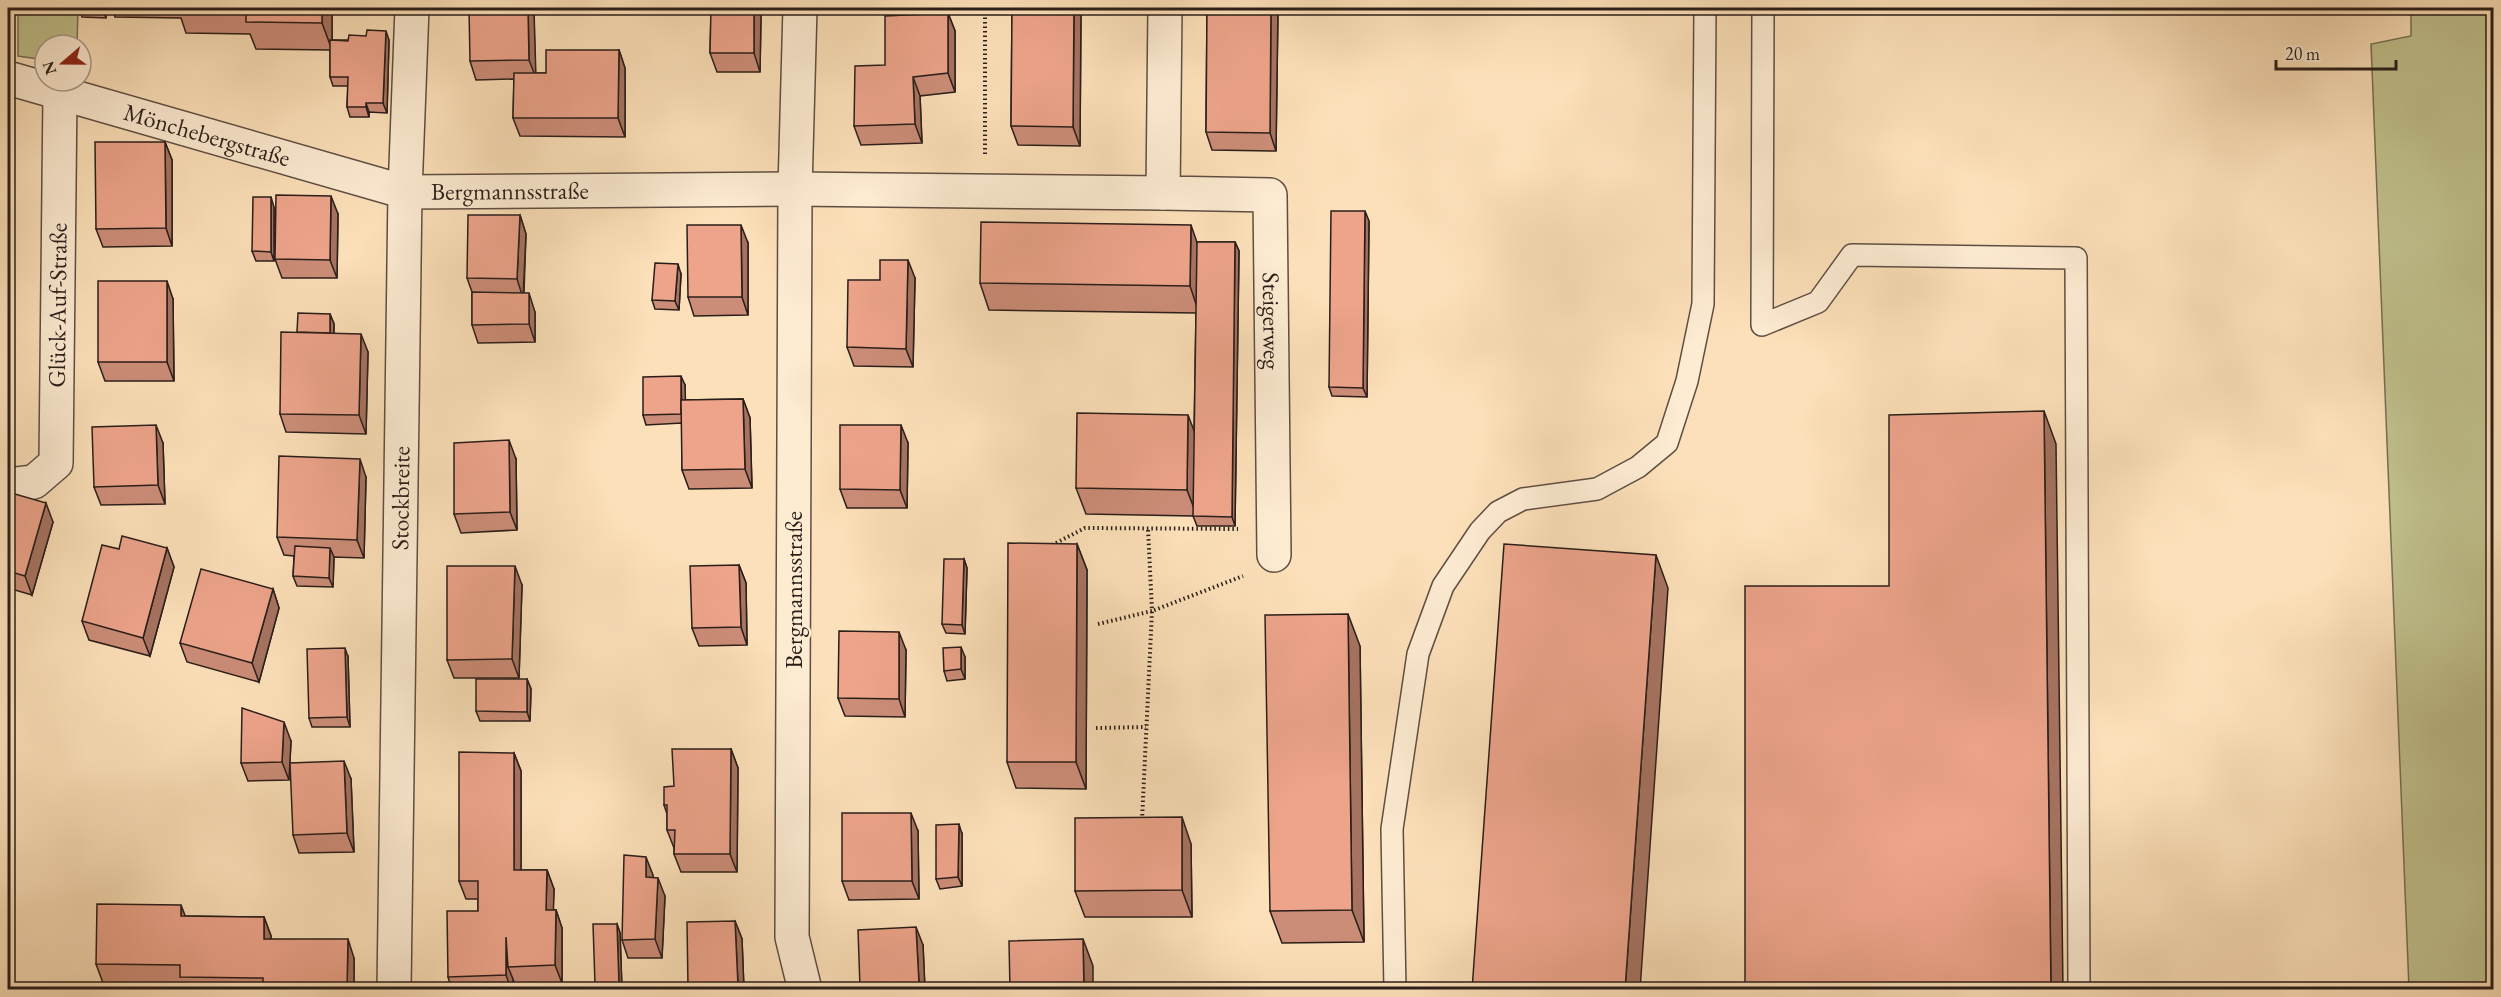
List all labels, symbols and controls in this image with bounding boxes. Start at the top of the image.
north arrow [33,33,93,93]
scale bar [2276,33,2396,71]
text: 20 m [2285,42,2320,65]
text: N [37,58,61,78]
street label: Mönchebergstraße [120,96,294,173]
street label: Bergmannsstraße [431,175,589,207]
street label: Glück-Auf-Straße [41,223,74,388]
street label: Steigerweg [1256,272,1288,370]
street label: Stockbreite [384,446,416,550]
street label: Bergmannsstraße [778,511,809,669]

